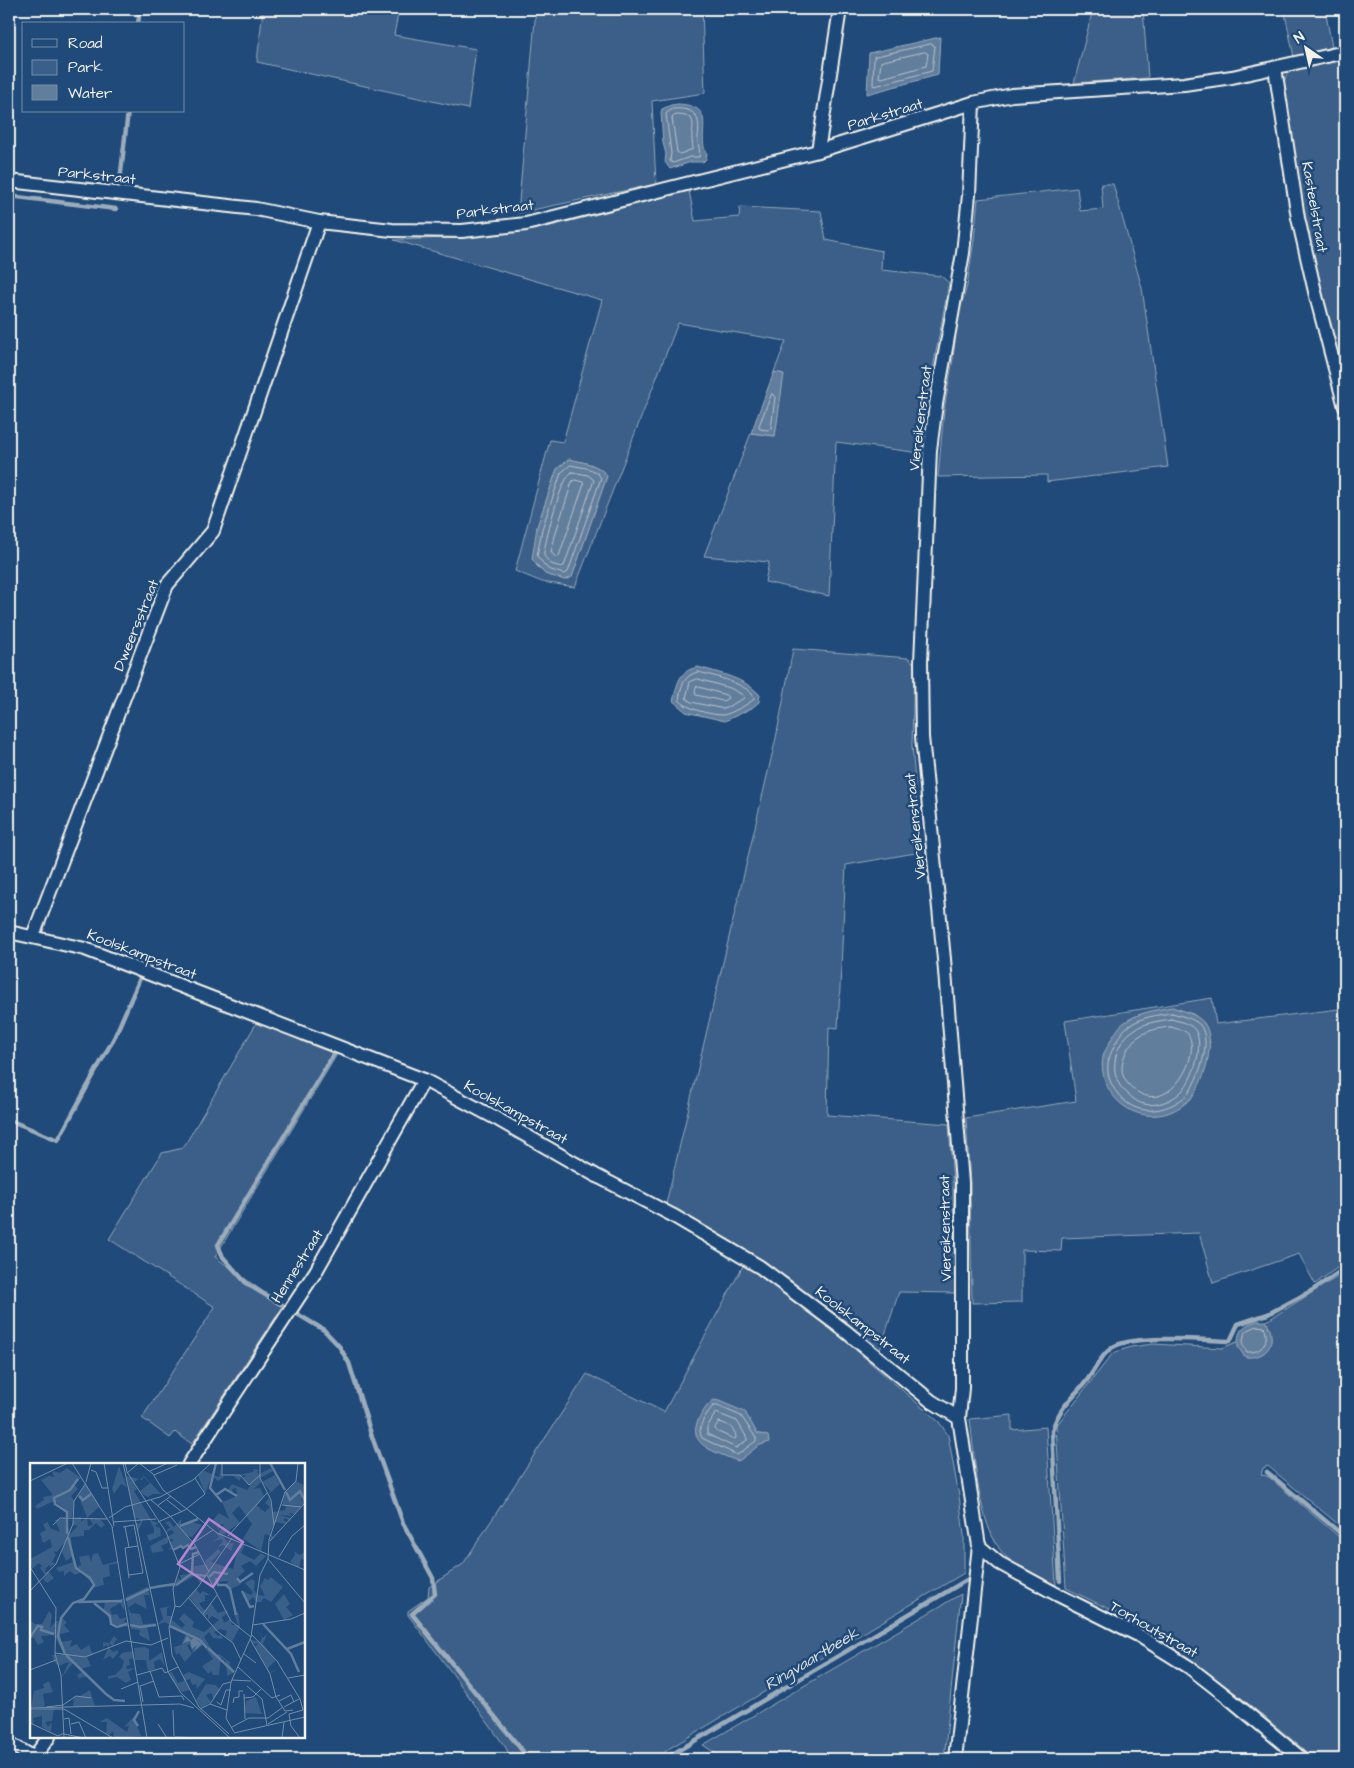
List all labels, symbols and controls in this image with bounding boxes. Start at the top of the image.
legend [22,22,185,112]
north arrow [1282,22,1332,72]
text: N [1290,27,1309,49]
text: Road [68,33,103,54]
text: Park [68,57,103,78]
text: Water [68,83,112,104]
street label: Parkstraat [845,93,925,136]
street label: Kasteelstraat [1296,160,1333,254]
street label: Parkstraat [57,161,137,190]
street label: Parkstraat [455,194,535,225]
street label: Viereikenstraat [904,364,937,472]
street label: Dweersstraat [109,576,164,674]
street label: Viereikenstraat [899,772,932,880]
street label: Koolskampstraat [84,924,200,985]
street label: Koolskampstraat [460,1075,572,1150]
street label: Viereikenstraat [934,1175,957,1281]
street label: Hennestraat [266,1225,328,1307]
street label: Koolskampstraat [811,1281,915,1369]
inset map [30,1463,305,1738]
street label: Torhoutstraat [1106,1596,1202,1663]
water label: Ringvaartbeek [760,1622,864,1696]

